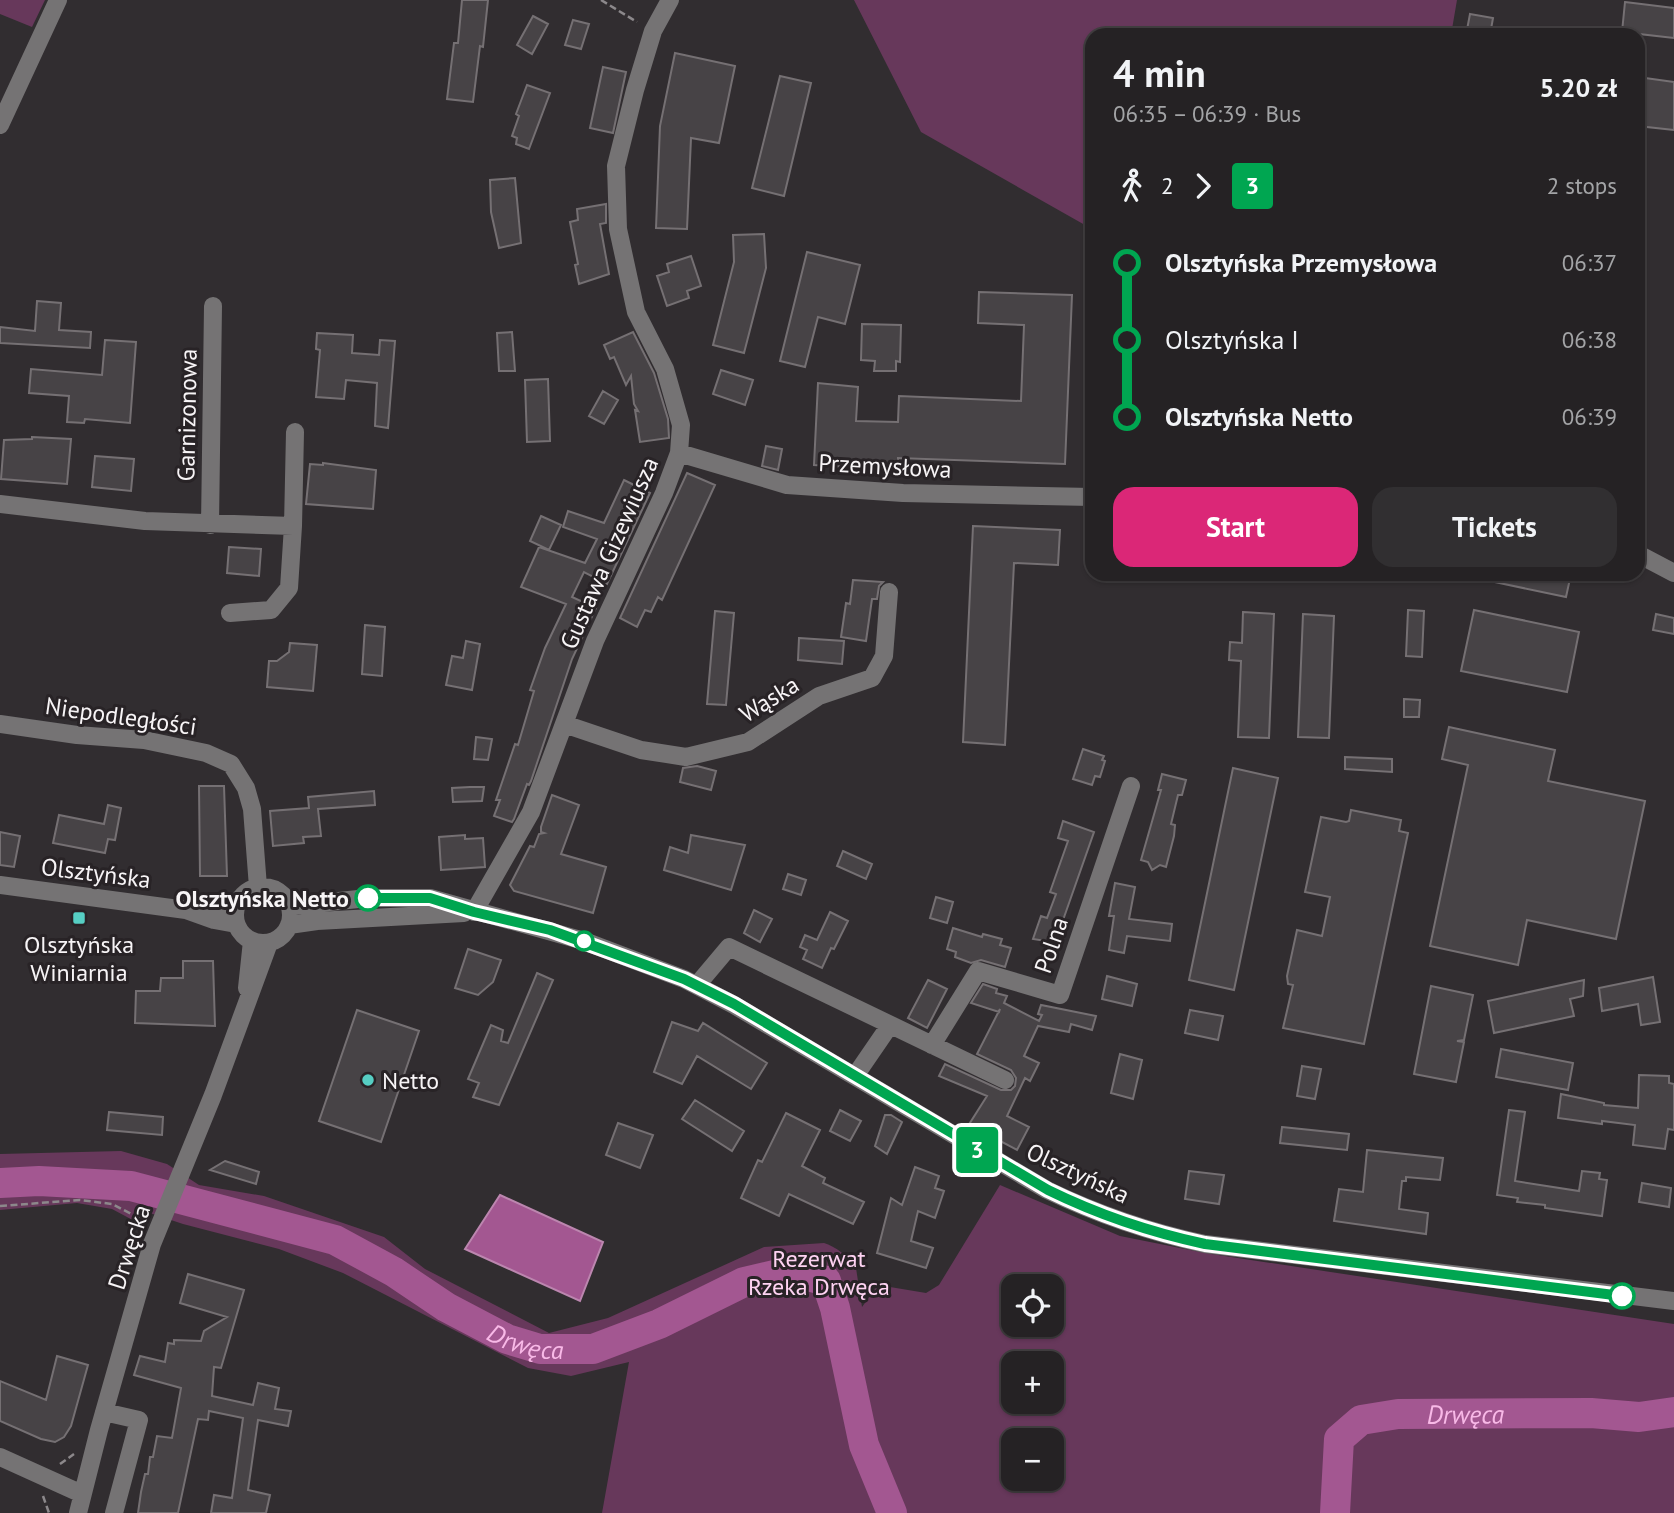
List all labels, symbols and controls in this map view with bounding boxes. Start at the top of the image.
text: 4 min [1113,48,1206,97]
text: 5.20 zł [1540,71,1617,104]
text: 06:35 – 06:39 · Bus [1113,99,1301,128]
icon: walk [1113,167,1151,205]
icon: forward [1184,167,1222,205]
text: 3 [1246,170,1259,201]
text: 2 [1161,171,1174,200]
text: 2 stops [1547,171,1617,200]
text: Olsztyńska Przemysłowa [1165,246,1437,279]
text: 06:37 [1562,248,1617,277]
text: Olsztyńska I [1165,323,1299,356]
text: 06:38 [1562,325,1617,354]
street label: Garnizonowa [170,348,204,482]
text: Olsztyńska Netto [1165,400,1353,433]
text: 06:39 [1562,402,1617,431]
street label: Przemysłowa [818,447,952,485]
street label: Gustawa Gizewiusza [553,452,665,654]
button: Start [1113,487,1358,567]
button: Tickets [1372,487,1617,567]
street label: Wąska [734,669,804,729]
street label: Niepodległości [43,690,199,742]
street label: Olsztyńska [39,851,153,895]
place label: Olsztyńska Netto [175,883,349,914]
marker: Olsztyńska Netto [355,885,381,911]
marker: Olsztyńska Winiarnia [71,910,87,926]
street label: Polna [1027,913,1075,977]
place label: Olsztyńska Winiarnia [24,929,134,988]
unlabelled marker [574,931,594,951]
place label: Netto [382,1065,439,1096]
marker: Netto [360,1072,376,1088]
line badge: 3 [954,1127,1000,1173]
text: 3 [970,1134,984,1165]
street label: Olsztyńska [1022,1136,1134,1210]
street label: Drwęcka [101,1201,157,1293]
park label: Rezerwat Rzeka Drwęca [748,1243,890,1302]
map controls [1001,1274,1064,1491]
button: locate [1001,1274,1064,1337]
unlabelled marker [1609,1283,1635,1309]
water label: Drwęca [482,1315,564,1366]
button: + [1001,1351,1064,1414]
water label: Drwęca [1427,1397,1504,1430]
button: − [1001,1428,1064,1491]

